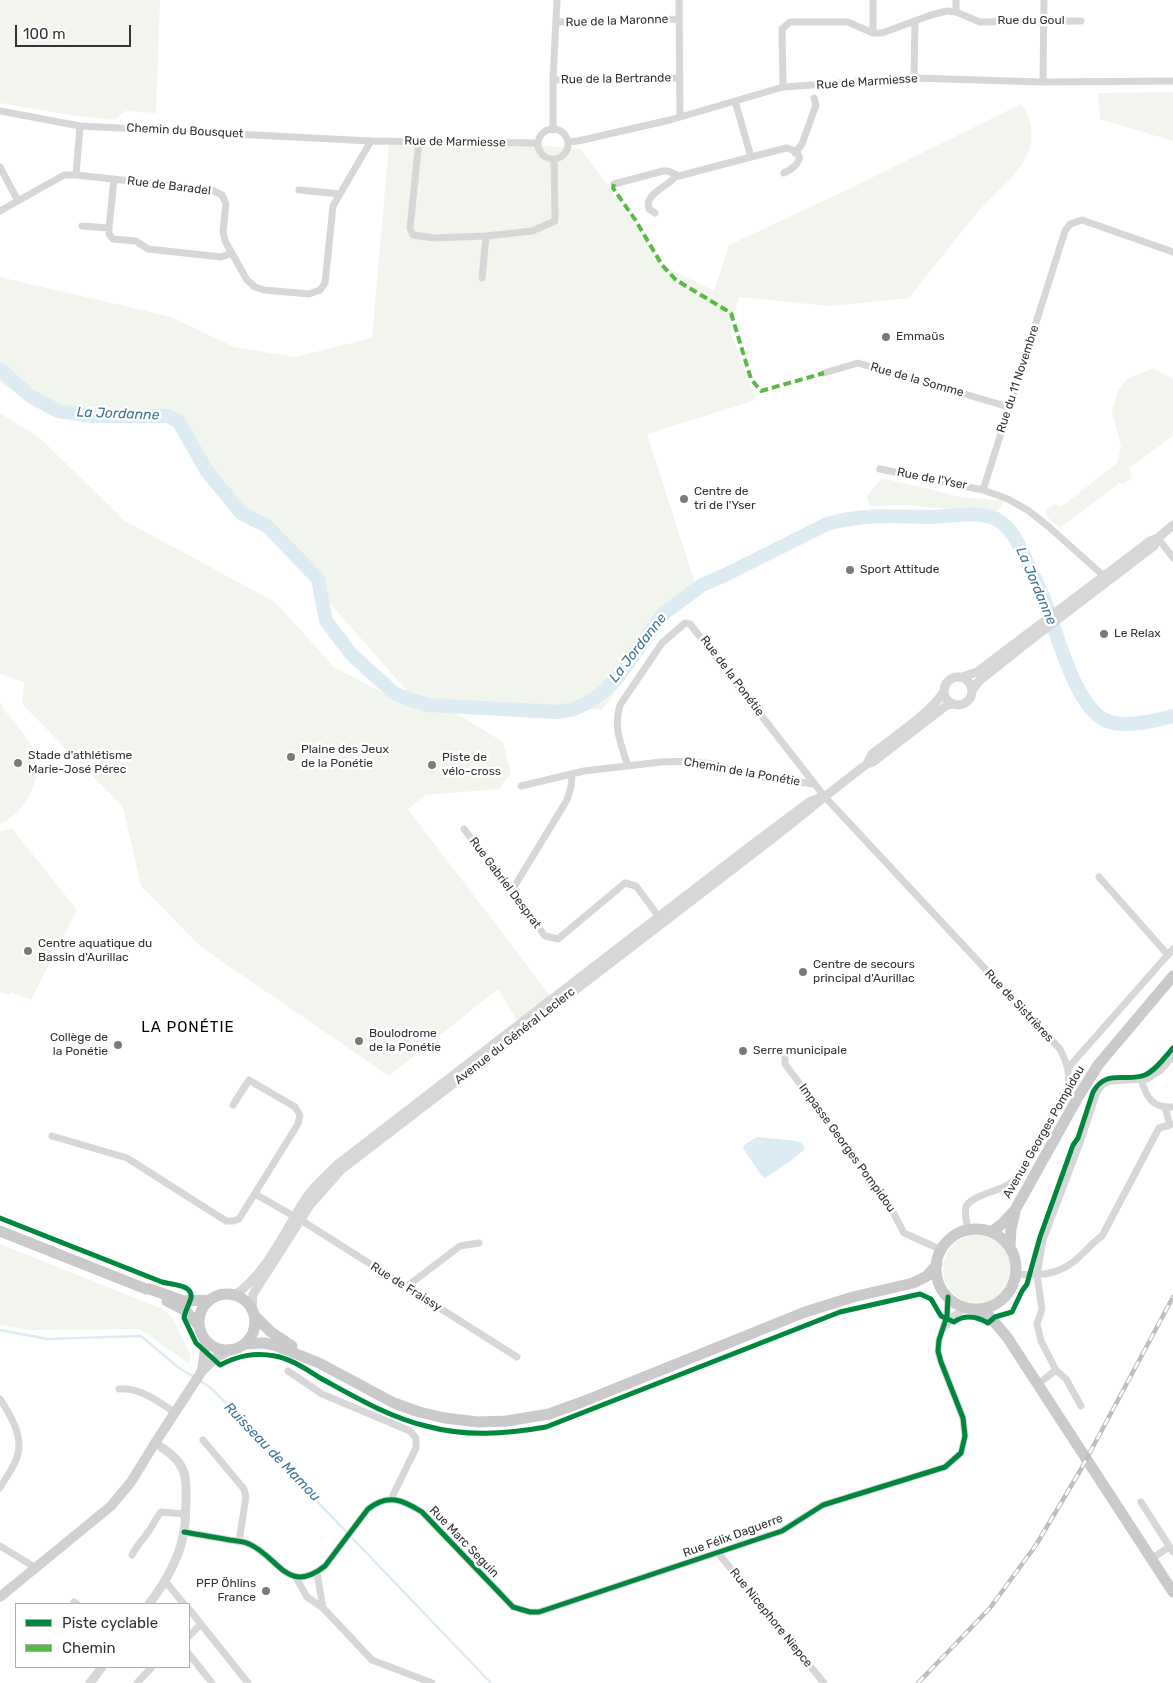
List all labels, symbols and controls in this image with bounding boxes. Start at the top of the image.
street label: Rue de la Maronne [565,12,669,30]
street label: Rue du Goul [997,14,1065,28]
scale bar [18,15,134,47]
text: 100 m [23,25,65,43]
street label: Rue de la Bertrande [561,71,671,87]
street label: Rue de Marmiesse [816,71,918,93]
street label: Chemin du Bousquet [126,121,244,141]
street label: Rue de Marmiesse [404,134,506,150]
street label: Rue de Baradel [126,174,212,198]
street label: Rue du 11 Novembre [994,323,1042,435]
place label: Emmaüs [896,330,945,344]
marker: Emmaüs [880,331,892,343]
street label: Rue de la Somme [869,360,965,400]
water label: La Jordanne [76,404,160,424]
street label: Rue de l'Yser [896,465,968,493]
place label: Centre de tri de l'Yser [694,485,756,513]
marker: Centre de tri de l'Yser [678,493,690,505]
water label: La Jordanne [1012,545,1060,627]
place label: Sport Attitude [860,563,939,577]
marker: Sport Attitude [844,564,856,576]
water label: La Jordanne [606,610,670,686]
place label: Le Relax [1114,627,1161,641]
marker: Le Relax [1098,628,1110,640]
street label: Rue de la Ponétie [697,633,767,719]
place label: Plaine des Jeux de la Ponétie [301,743,389,771]
place label: Stade d'athlétisme Marie-José Pérec [28,749,132,777]
marker: Plaine des Jeux de la Ponétie [285,751,297,763]
place label: Piste de vélo-cross [442,751,501,779]
street label: Chemin de la Ponétie [683,755,801,789]
marker: Stade d'athlétisme Marie-José Pérec [12,757,24,769]
marker: Piste de vélo-cross [426,759,438,771]
street label: Rue Gabriel Desprat [466,834,544,932]
place label: Centre aquatique du Bassin d'Aurillac [38,937,152,965]
marker: Centre aquatique du Bassin d'Aurillac [22,945,34,957]
place label: Centre de secours principal d'Aurillac [813,958,915,986]
marker: Centre de secours principal d'Aurillac [797,966,809,978]
street label: Rue de Sistrières [982,967,1056,1045]
street label: Avenue du Général Leclerc [452,985,578,1087]
district label: LA PONÉTIE [140,1019,236,1037]
place label: Boulodrome de la Ponétie [369,1027,441,1055]
place label: Collège de la Ponétie [50,1031,108,1059]
marker: Boulodrome de la Ponétie [353,1035,365,1047]
marker: Collège de la Ponétie [112,1039,124,1051]
place label: Serre municipale [753,1044,847,1058]
marker: Serre municipale [737,1045,749,1057]
street label: Avenue Georges Pompidou [1000,1063,1088,1201]
street label: Impasse Georges Pompidou [796,1081,898,1215]
street label: Rue de Fraissy [368,1259,444,1315]
water label: Ruisseau de Mamou [220,1399,324,1505]
street label: Rue Marc Seguin [426,1503,502,1581]
street label: Rue Félix Daguerre [681,1511,785,1561]
street label: Rue Nicephore Niepce [727,1566,815,1670]
place label: PFP Öhlins France [196,1577,256,1605]
marker: PFP Öhlins France [260,1585,272,1597]
legend [15,1603,190,1668]
text: Piste cyclable [62,1614,158,1632]
text: Chemin [62,1639,116,1657]

